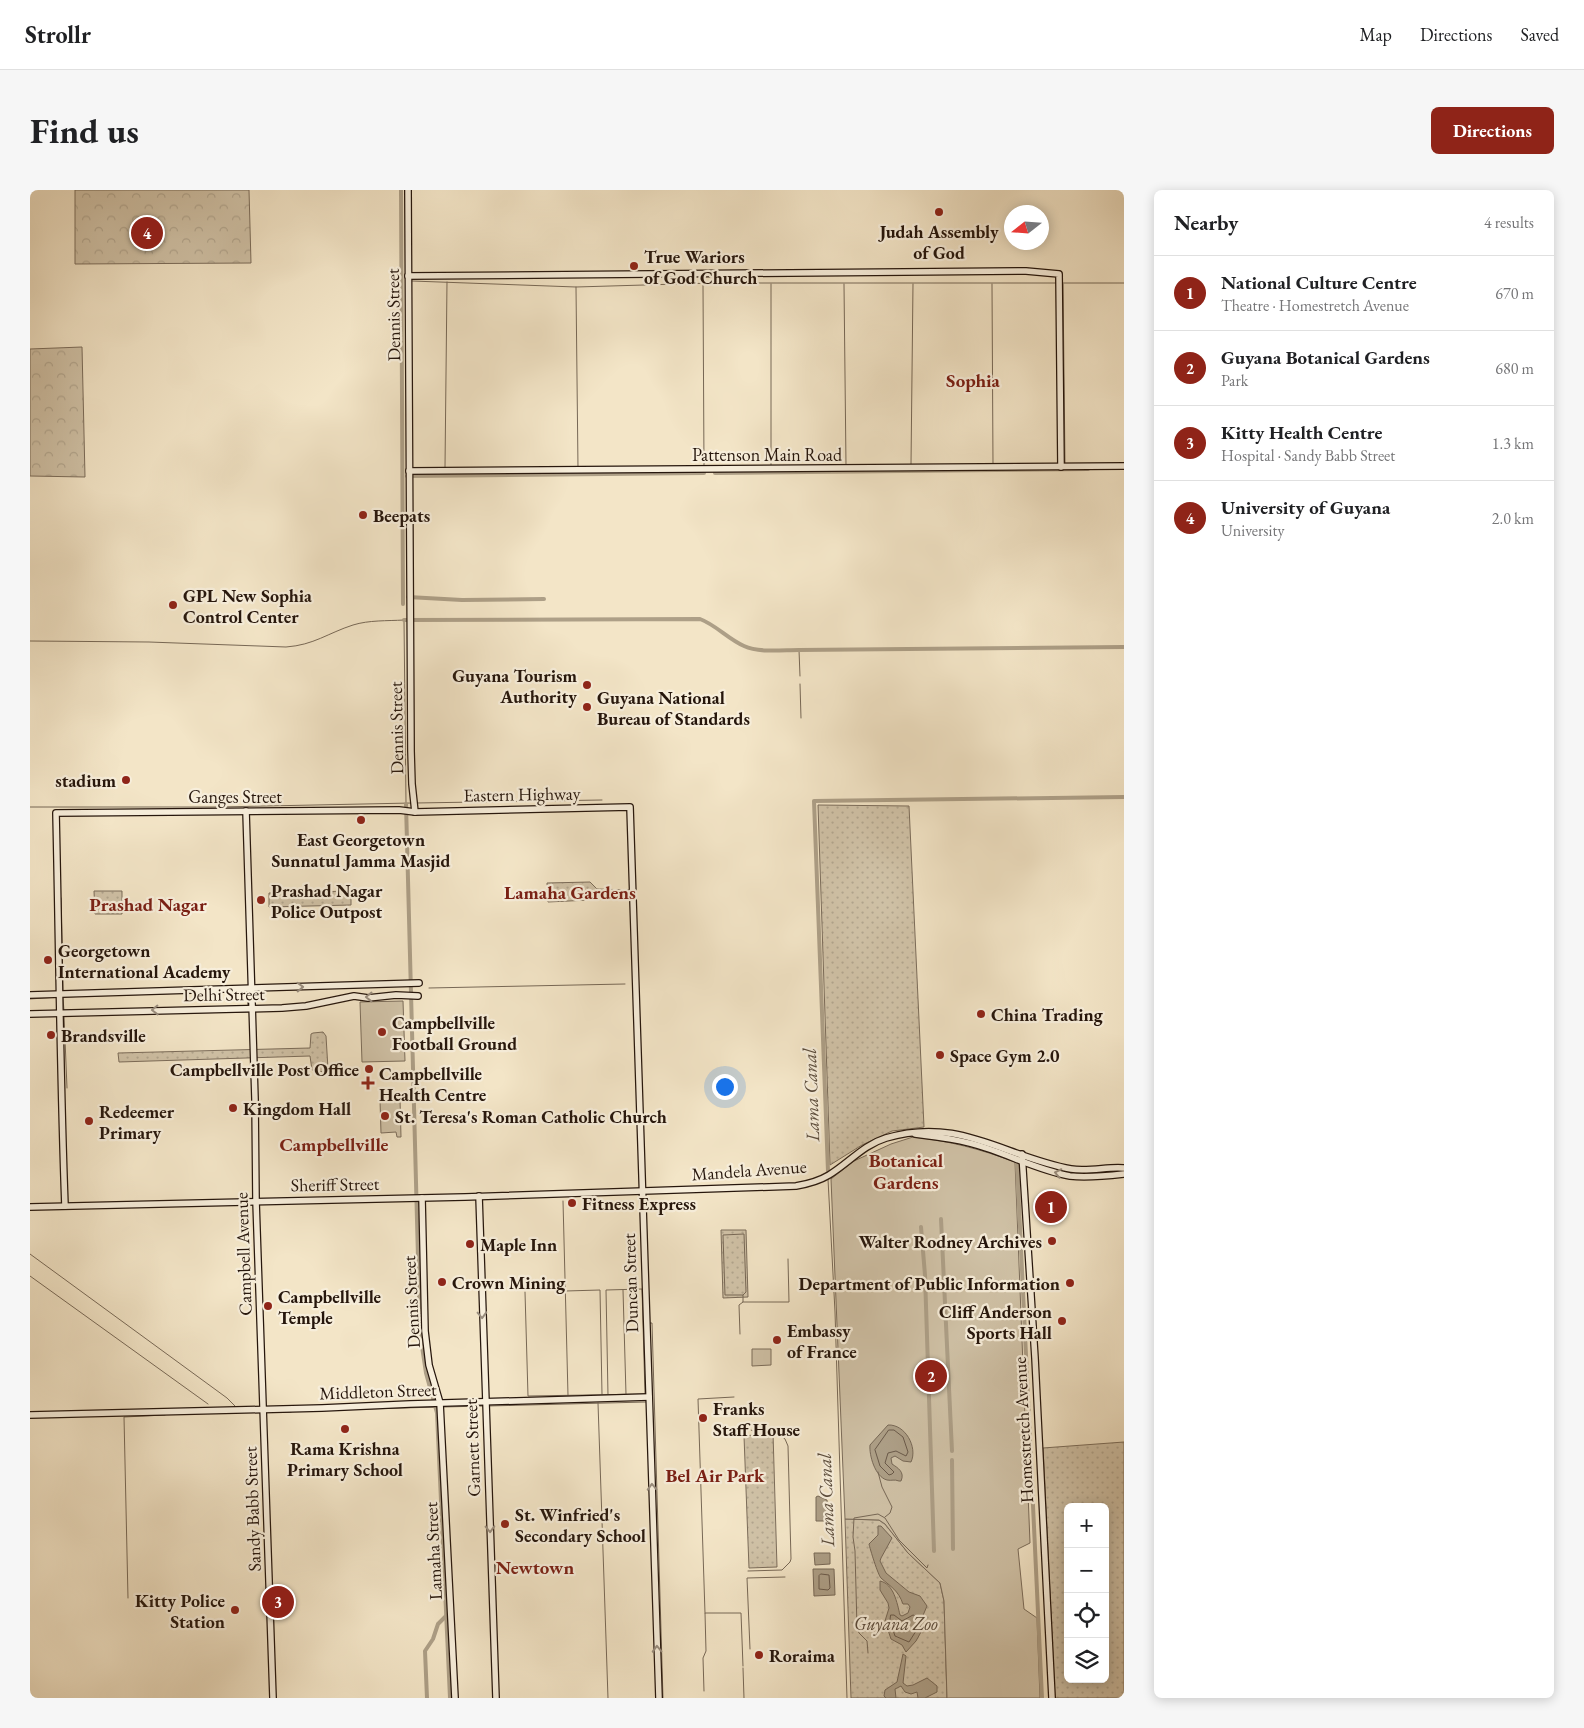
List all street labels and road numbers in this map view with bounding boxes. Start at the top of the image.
street label: Dennis Street [381,268,405,362]
street label: Pattenson Main Road [692,443,843,466]
street label: Dennis Street [384,681,408,775]
street label: Eastern Highway [463,781,581,807]
street label: Ganges Street [188,785,282,808]
street label: Delhi Street [183,982,265,1006]
street label: Mandela Avenue [691,1155,807,1185]
street label: Sheriff Street [291,1172,380,1196]
street label: Campbell Avenue [229,1192,257,1316]
street label: Duncan Street [617,1233,643,1333]
street label: Dennis Street [397,1255,425,1349]
street label: Homestretch Avenue [1008,1356,1038,1504]
street label: Middleton Street [319,1377,437,1405]
street label: Garnett Street [459,1399,485,1497]
street label: Sandy Babb Street [238,1446,266,1572]
street label: Lamaha Street [419,1501,447,1601]

